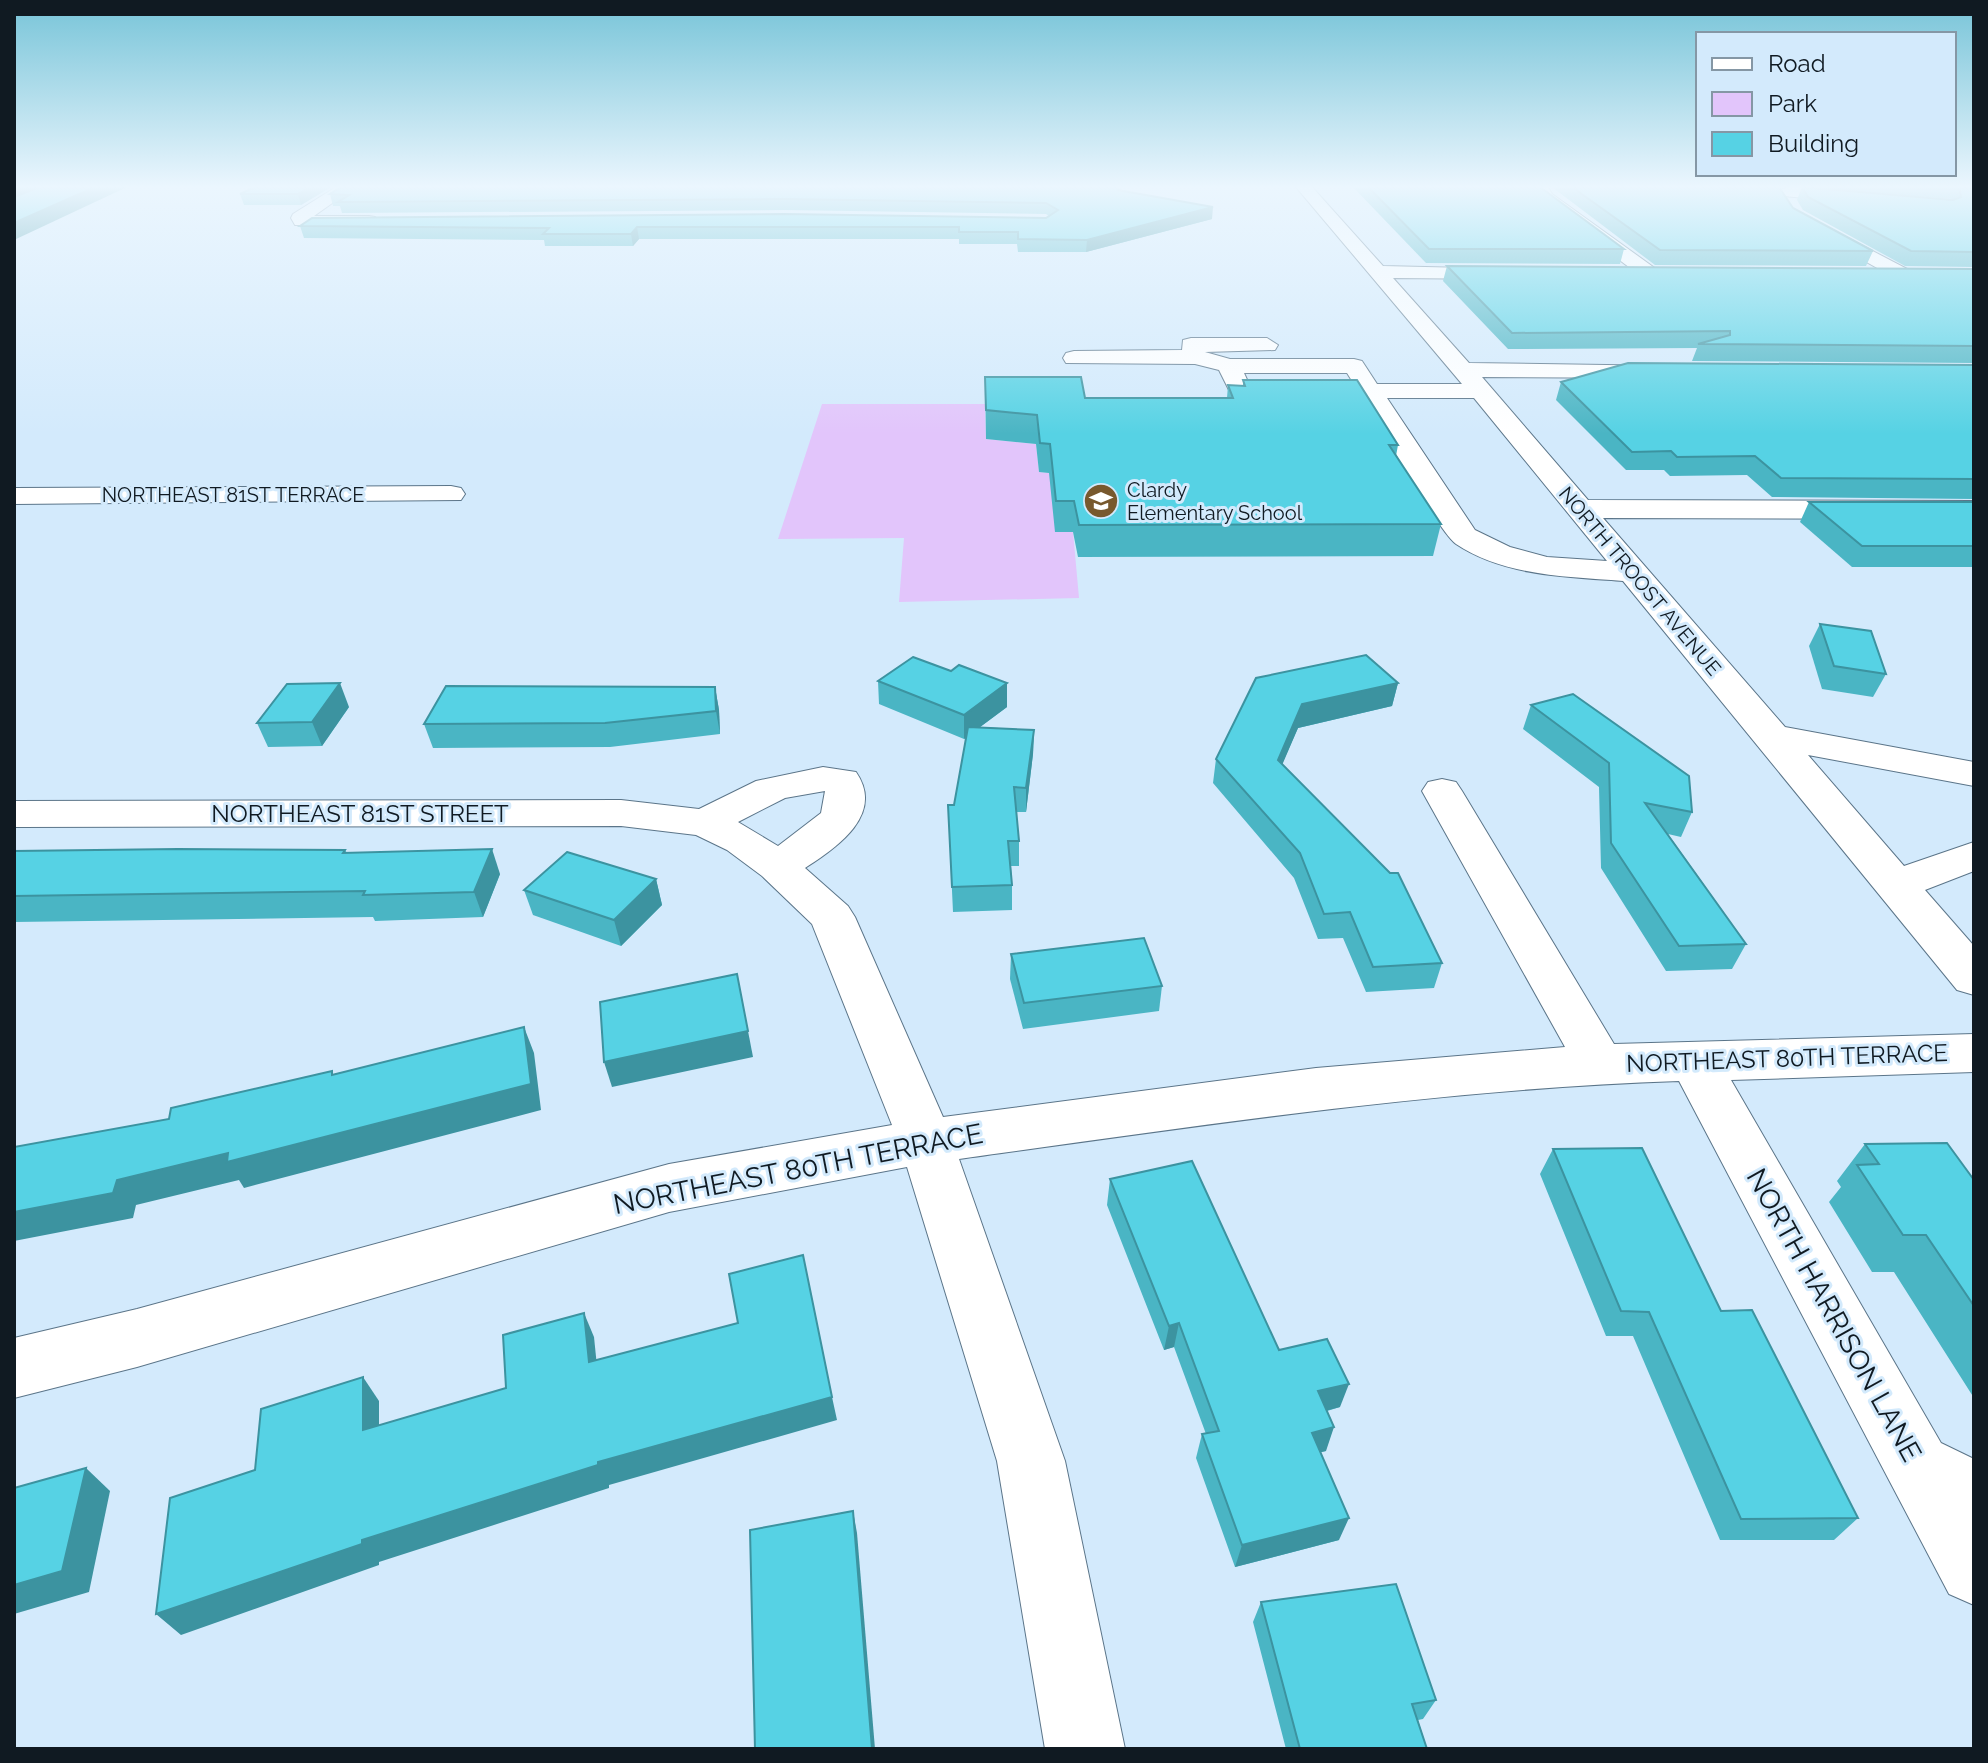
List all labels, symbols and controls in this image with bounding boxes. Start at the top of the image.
legend [1696,32,1956,176]
text: Road [1768,49,1826,78]
text: Park [1768,89,1817,118]
text: Building [1768,129,1859,158]
place label: Clardy Elementary School [1127,478,1303,525]
school or university icon: Clardy Elementary School [1082,482,1120,520]
street label: NORTH TROOST AVENUE [1554,482,1726,680]
street label: NORTHEAST 81ST TERRACE [102,483,364,507]
street label: NORTHEAST 81ST STREET [211,799,509,828]
street label: NORTHEAST 80TH TERRACE [1626,1038,1948,1078]
street label: NORTHEAST 80TH TERRACE [610,1117,986,1221]
street label: NORTH HARRISON LANE [1740,1163,1928,1467]

